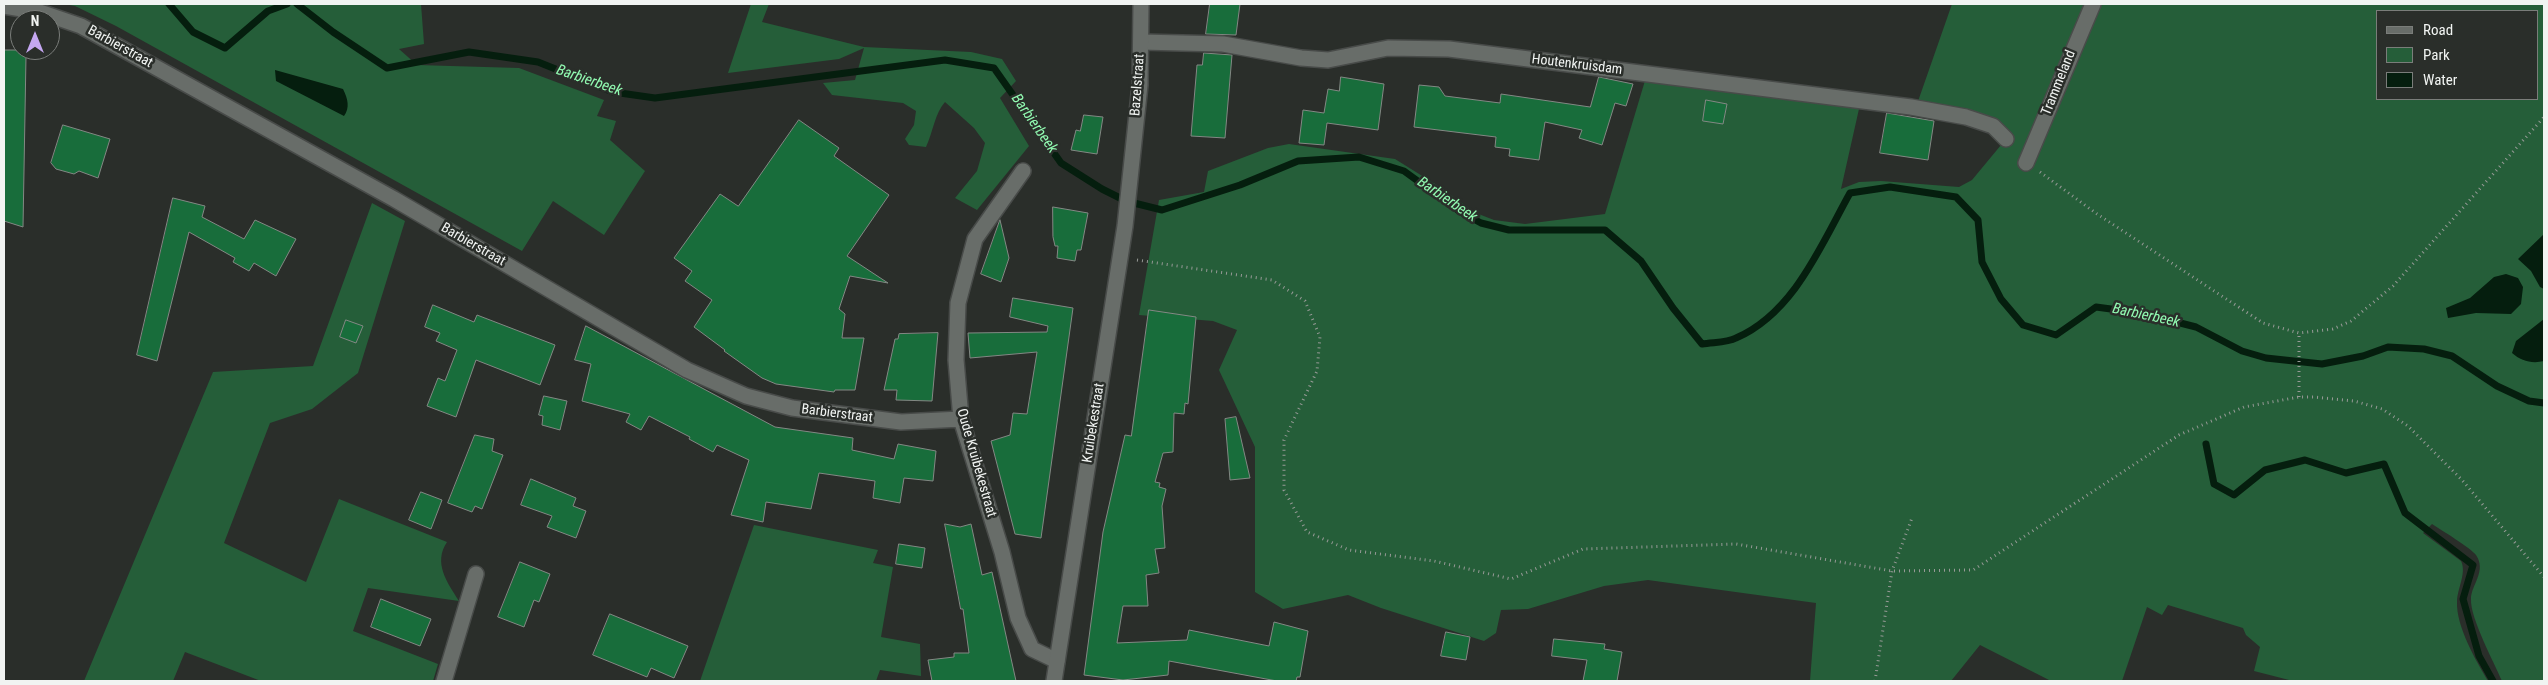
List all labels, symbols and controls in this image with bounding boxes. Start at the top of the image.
north arrow [10,10,60,60]
legend [2376,10,2538,100]
text: N [31,13,39,29]
text: Road [2423,21,2453,39]
street label: Barbierstraat [85,22,155,72]
text: Park [2423,46,2450,64]
street label: Trammeland [2038,48,2080,118]
street label: Houtenkruisdam [1531,51,1623,79]
street label: Bazelstraat [1127,53,1149,117]
water label: Barbierbeek [554,61,624,101]
text: Water [2423,71,2457,89]
water label: Barbierbeek [1007,91,1061,157]
water label: Barbierbeek [1414,173,1480,227]
street label: Barbierstraat [438,220,508,270]
water label: Barbierbeek [2111,300,2181,332]
street label: Kruibekestraat [1079,382,1109,464]
street label: Barbierstraat [800,401,874,427]
street label: Oude Kruibekestraat [952,407,1000,519]

